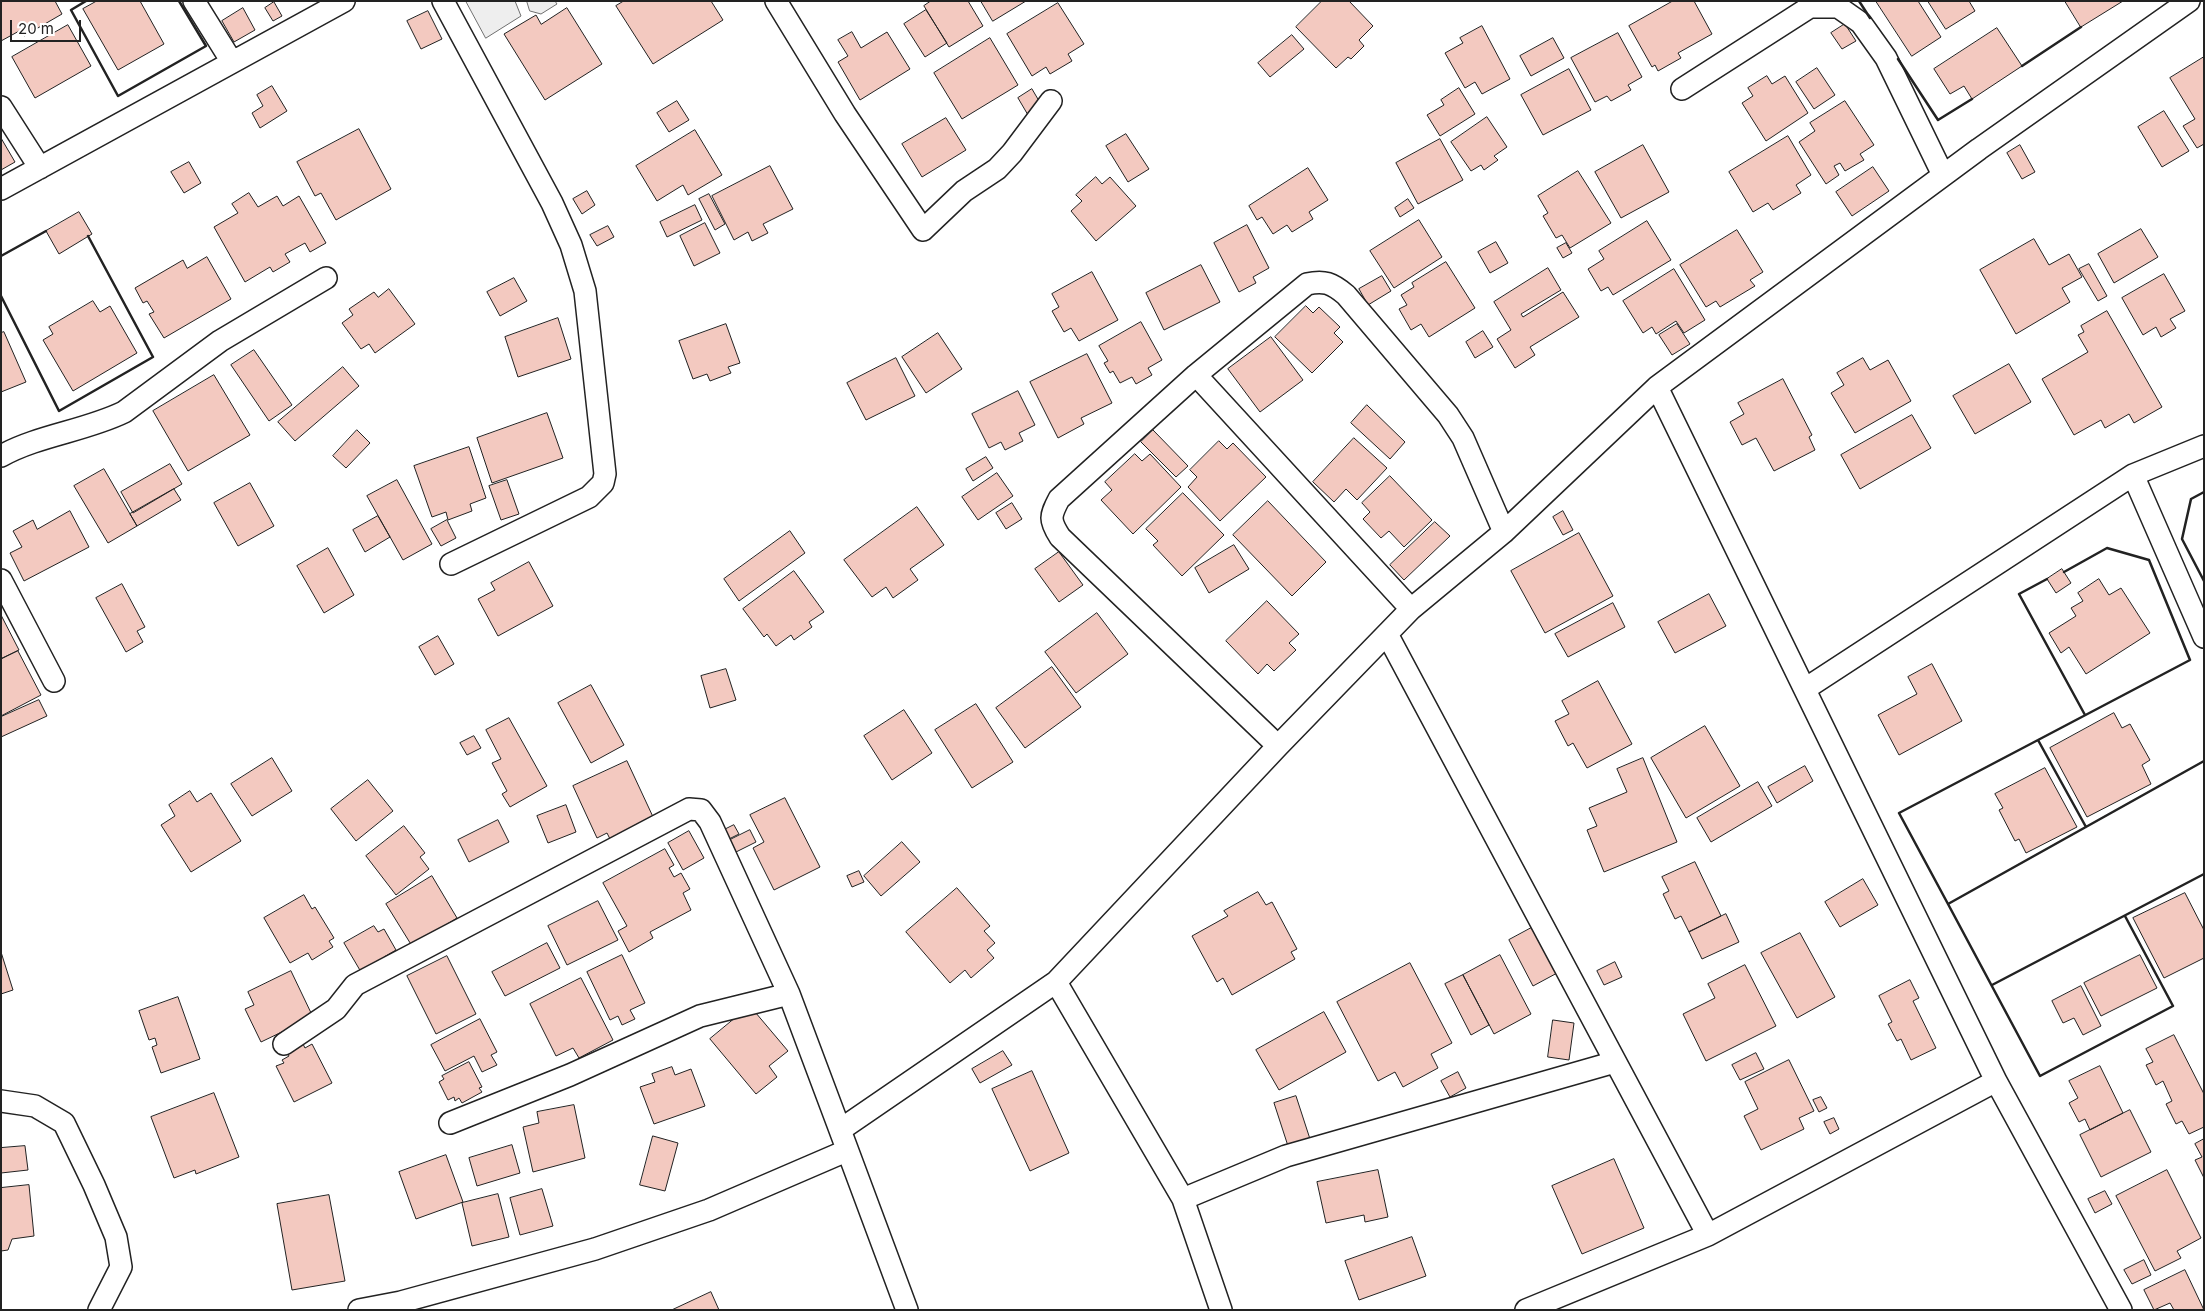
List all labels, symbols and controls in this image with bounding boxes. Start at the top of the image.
scale bar [12,10,84,42]
text: 20 m [18,19,54,38]

